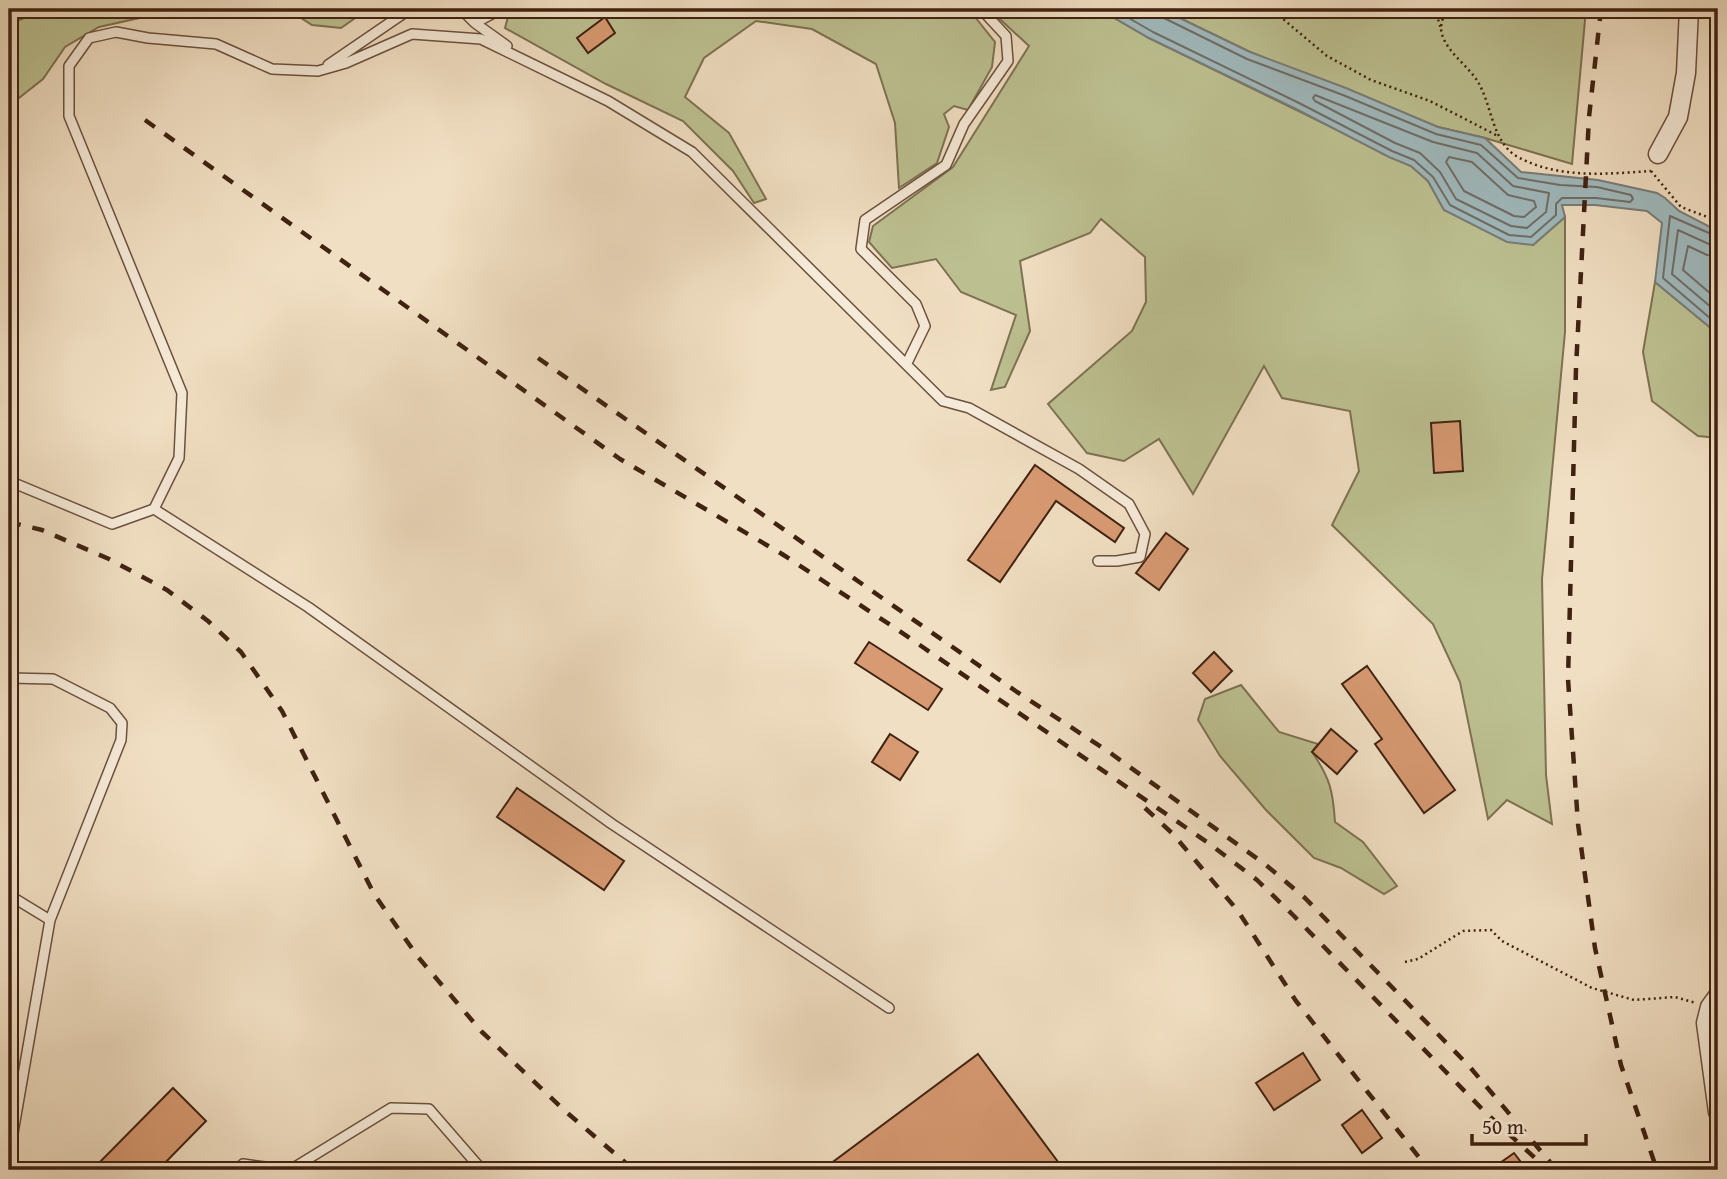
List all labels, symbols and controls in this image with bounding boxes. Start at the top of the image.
scale bar [1472,1102,1585,1146]
text: 50 m [1482,1111,1524,1142]

